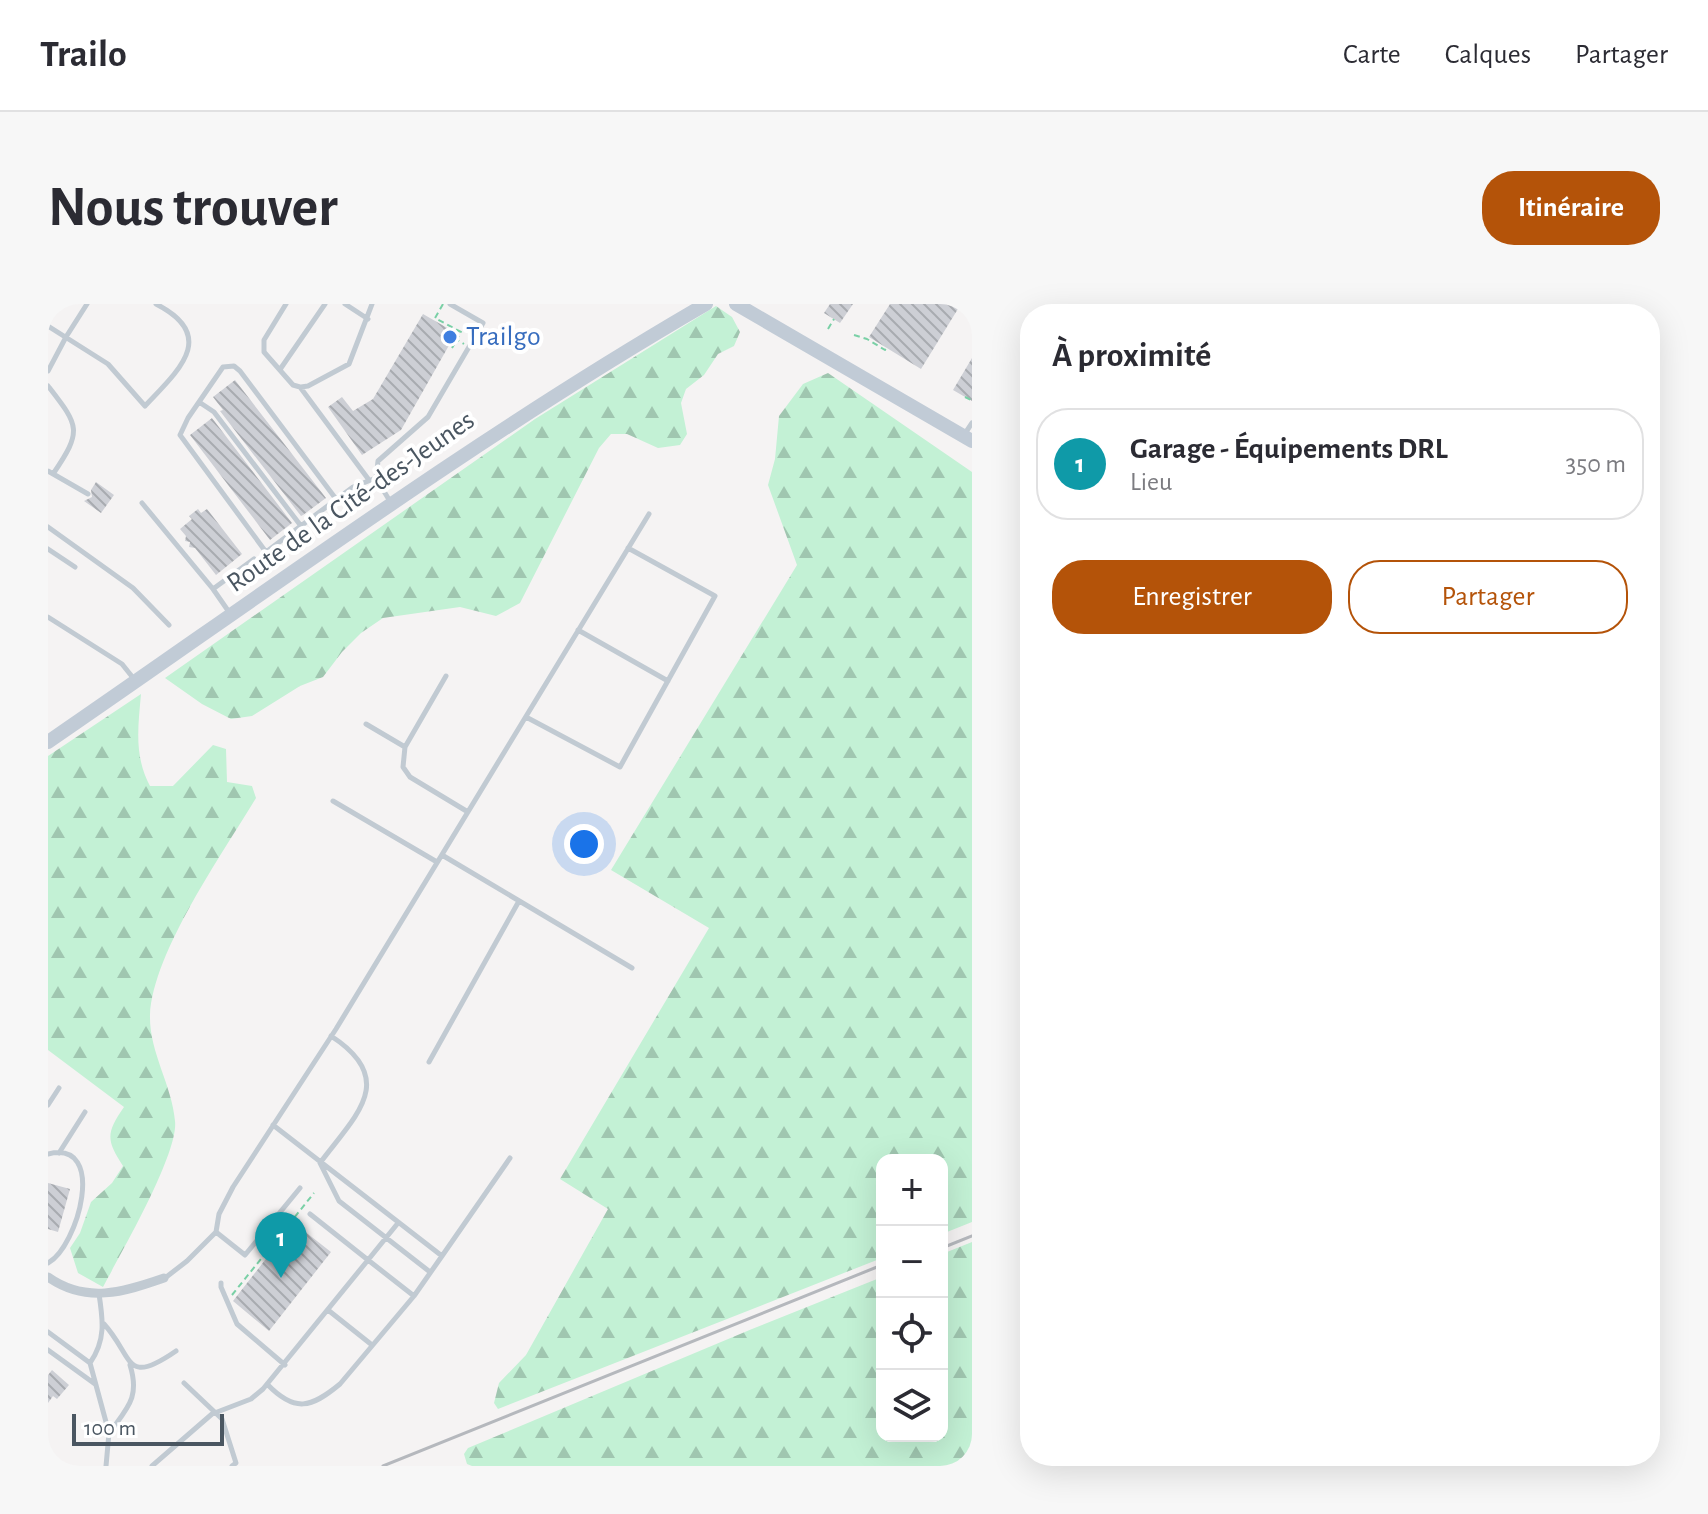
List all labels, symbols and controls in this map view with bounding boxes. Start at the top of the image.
text: Trailo [40,36,127,74]
text: Carte [1343,41,1401,69]
text: Calques [1445,41,1531,69]
text: Partager [1575,41,1668,69]
button: Itinéraire [1482,171,1660,245]
text: Nous trouver [48,180,338,236]
place label: Trailgo [466,323,541,351]
marker: Trailgo [441,328,459,346]
text: À proximité [1052,339,1211,373]
street label: Route de la Cité-des-Jeunes [222,406,480,598]
text: Garage - Équipements DRL [1130,434,1448,464]
text: 1 [1075,451,1085,477]
text: 350 m [1566,451,1626,477]
text: Lieu [1130,469,1172,495]
button: Enregistrer [1052,560,1332,634]
button: Partager [1348,560,1628,634]
your location [564,824,604,864]
map controls [876,1154,948,1442]
button: + [876,1154,948,1226]
pin: 1 [255,1212,307,1278]
button: − [876,1226,948,1298]
button: locate [876,1298,948,1370]
button: layers [876,1370,948,1442]
scale bar [72,1410,224,1446]
text: 100 m [84,1417,136,1439]

